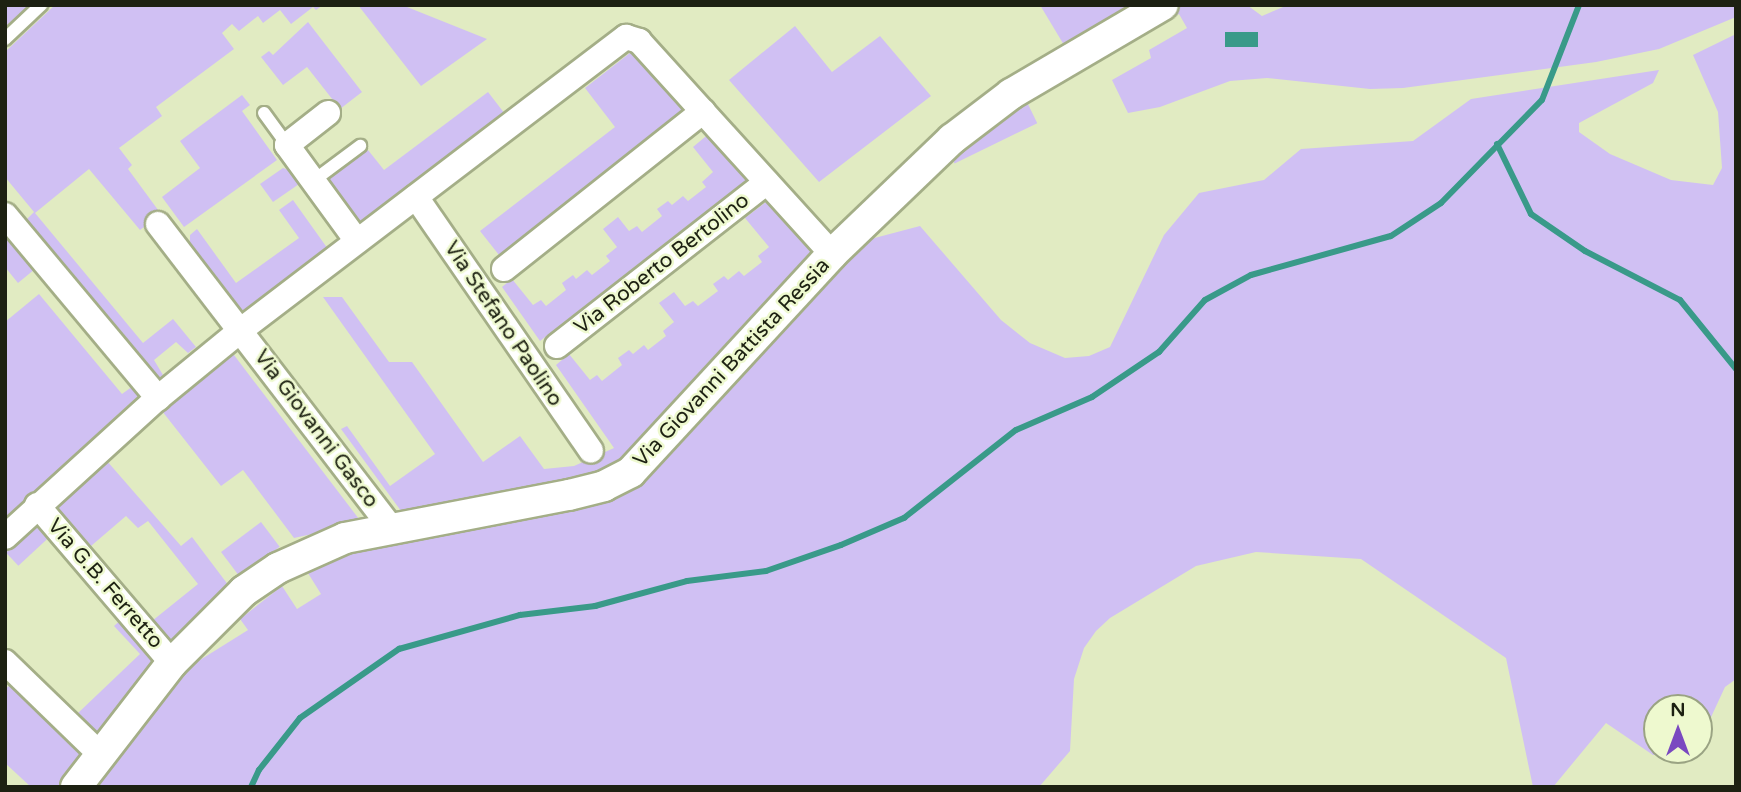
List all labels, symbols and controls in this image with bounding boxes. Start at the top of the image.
street label: Via Roberto Bertolino [570,188,754,340]
street label: Via Stefano Paolino [438,237,568,411]
street label: Via Giovanni Battista Ressia [629,253,835,473]
street label: Via Giovanni Gasco [248,345,384,513]
street label: Via G.B. Ferretto [42,514,168,654]
north arrow [1643,694,1713,764]
text: N [1670,699,1686,721]

